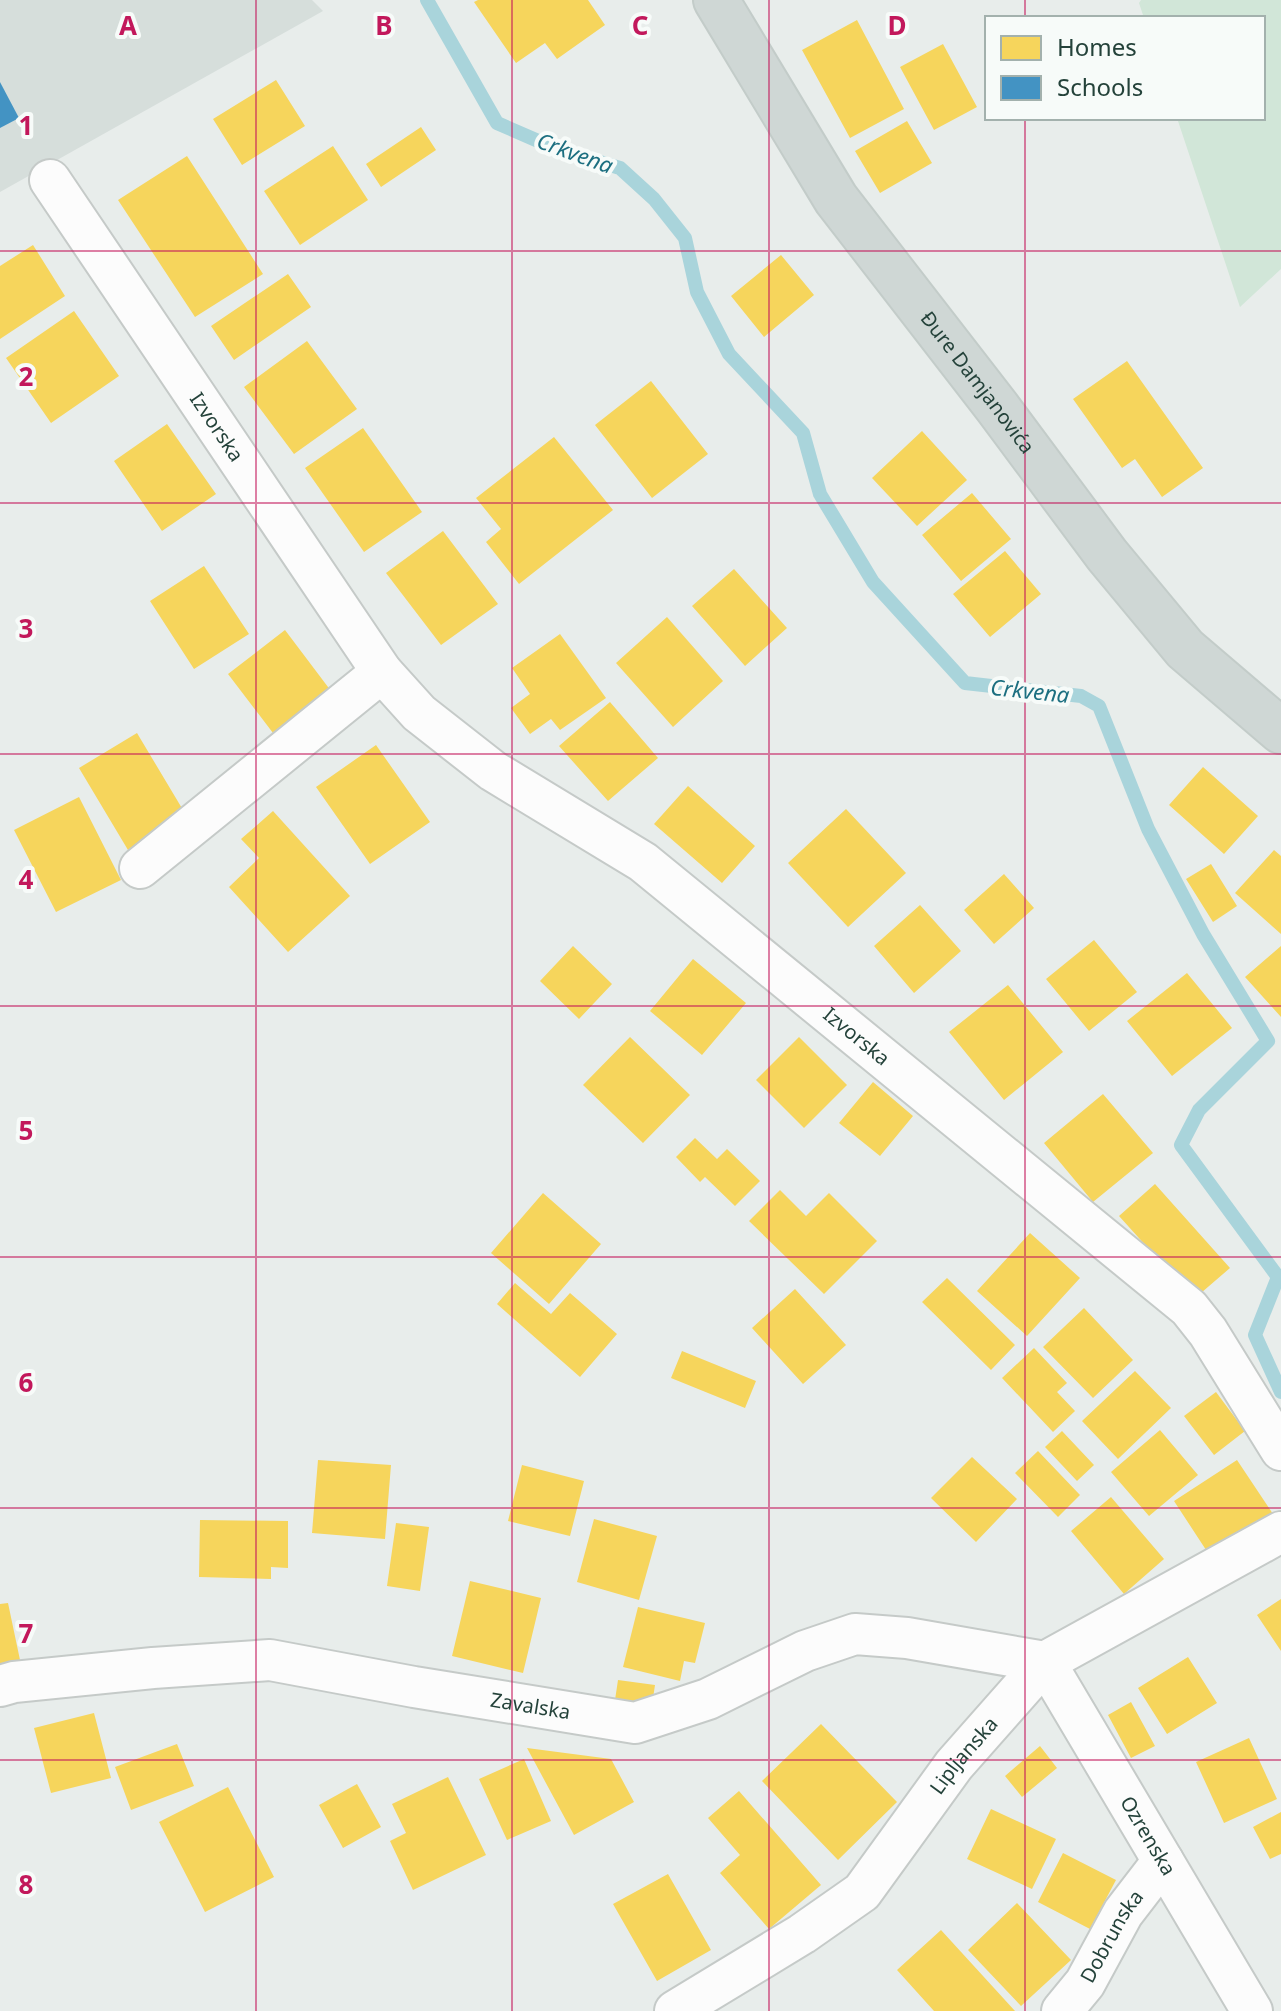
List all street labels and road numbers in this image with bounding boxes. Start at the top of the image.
street label: Đure Damjanovića [915,305,1041,459]
street label: Izvorska [184,387,250,467]
street label: Izvorska [818,1001,896,1071]
street label: Zavalska [488,1686,573,1725]
street label: Lipljanska [923,1711,1004,1800]
street label: Ozrenska [1114,1791,1183,1880]
street label: Dobrunska [1074,1884,1149,1987]

